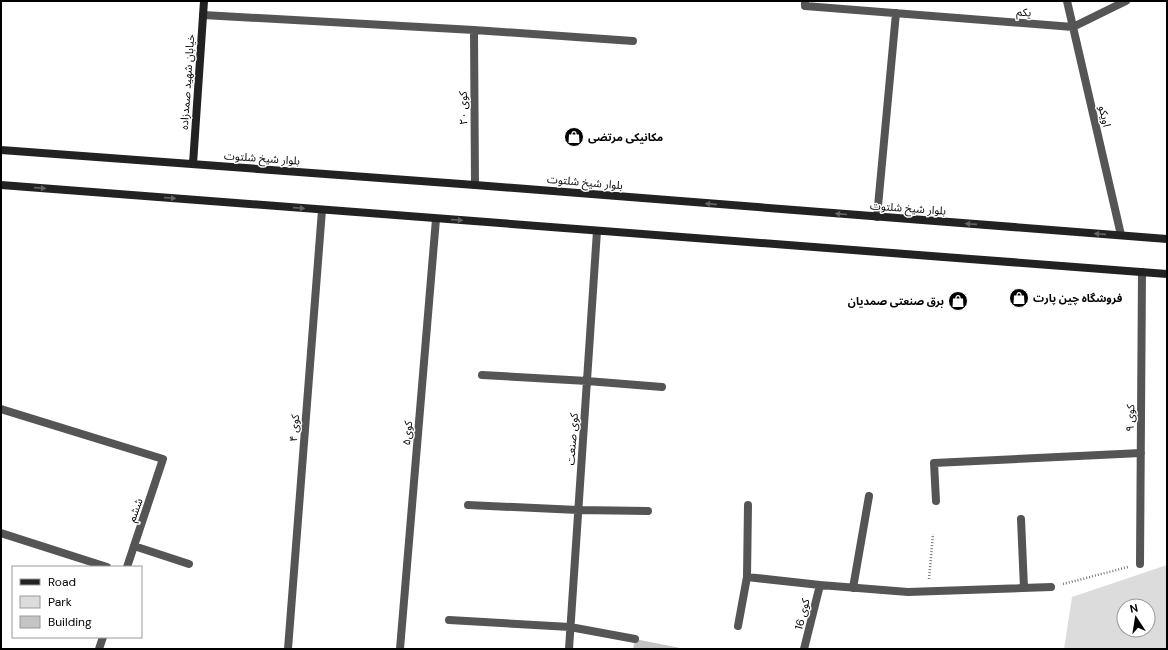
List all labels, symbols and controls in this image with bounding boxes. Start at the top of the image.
street label: یکم [1016,4,1032,22]
street label: خیابان شهید صمدزاده [177,33,197,130]
street label: کوی ۲۰ [456,91,470,125]
street label: اویکو [1096,104,1114,128]
shop icon: مکانیکی مرتضی [563,126,585,148]
place label: مکانیکی مرتضی [588,130,663,144]
street label: بلوار شیخ شلتوت [224,148,300,169]
street label: بلوار شیخ شلتوت [546,172,623,193]
one-way arrow [34,185,46,192]
one-way arrow [163,195,176,202]
street label: بلوار شیخ شلتوت [870,198,946,219]
one-way arrow [705,200,717,207]
one-way arrow [293,205,305,211]
one-way arrow [835,211,847,217]
one-way arrow [451,217,463,224]
one-way arrow [965,221,977,227]
one-way arrow [1094,230,1106,237]
shop icon: فروشگاه چین پارت [1008,287,1030,309]
shop icon: برق صنعتی صمدیان [947,290,969,312]
place label: فروشگاه چین پارت [1033,291,1123,306]
place label: برق صنعتی صمدیان [848,294,944,308]
street label: کوی ۹ [1123,404,1137,432]
street label: کوی صنعت [563,412,581,466]
street label: کوی ۴ [286,413,302,442]
street label: کوی۵ [399,420,415,446]
street label: ششم [124,496,148,524]
legend [12,566,142,638]
text: Road [48,574,76,590]
text: Park [48,594,72,610]
street label: کوی 16 [791,597,813,631]
north arrow [1116,598,1156,638]
text: N [1129,601,1139,616]
text: Building [48,614,92,630]

